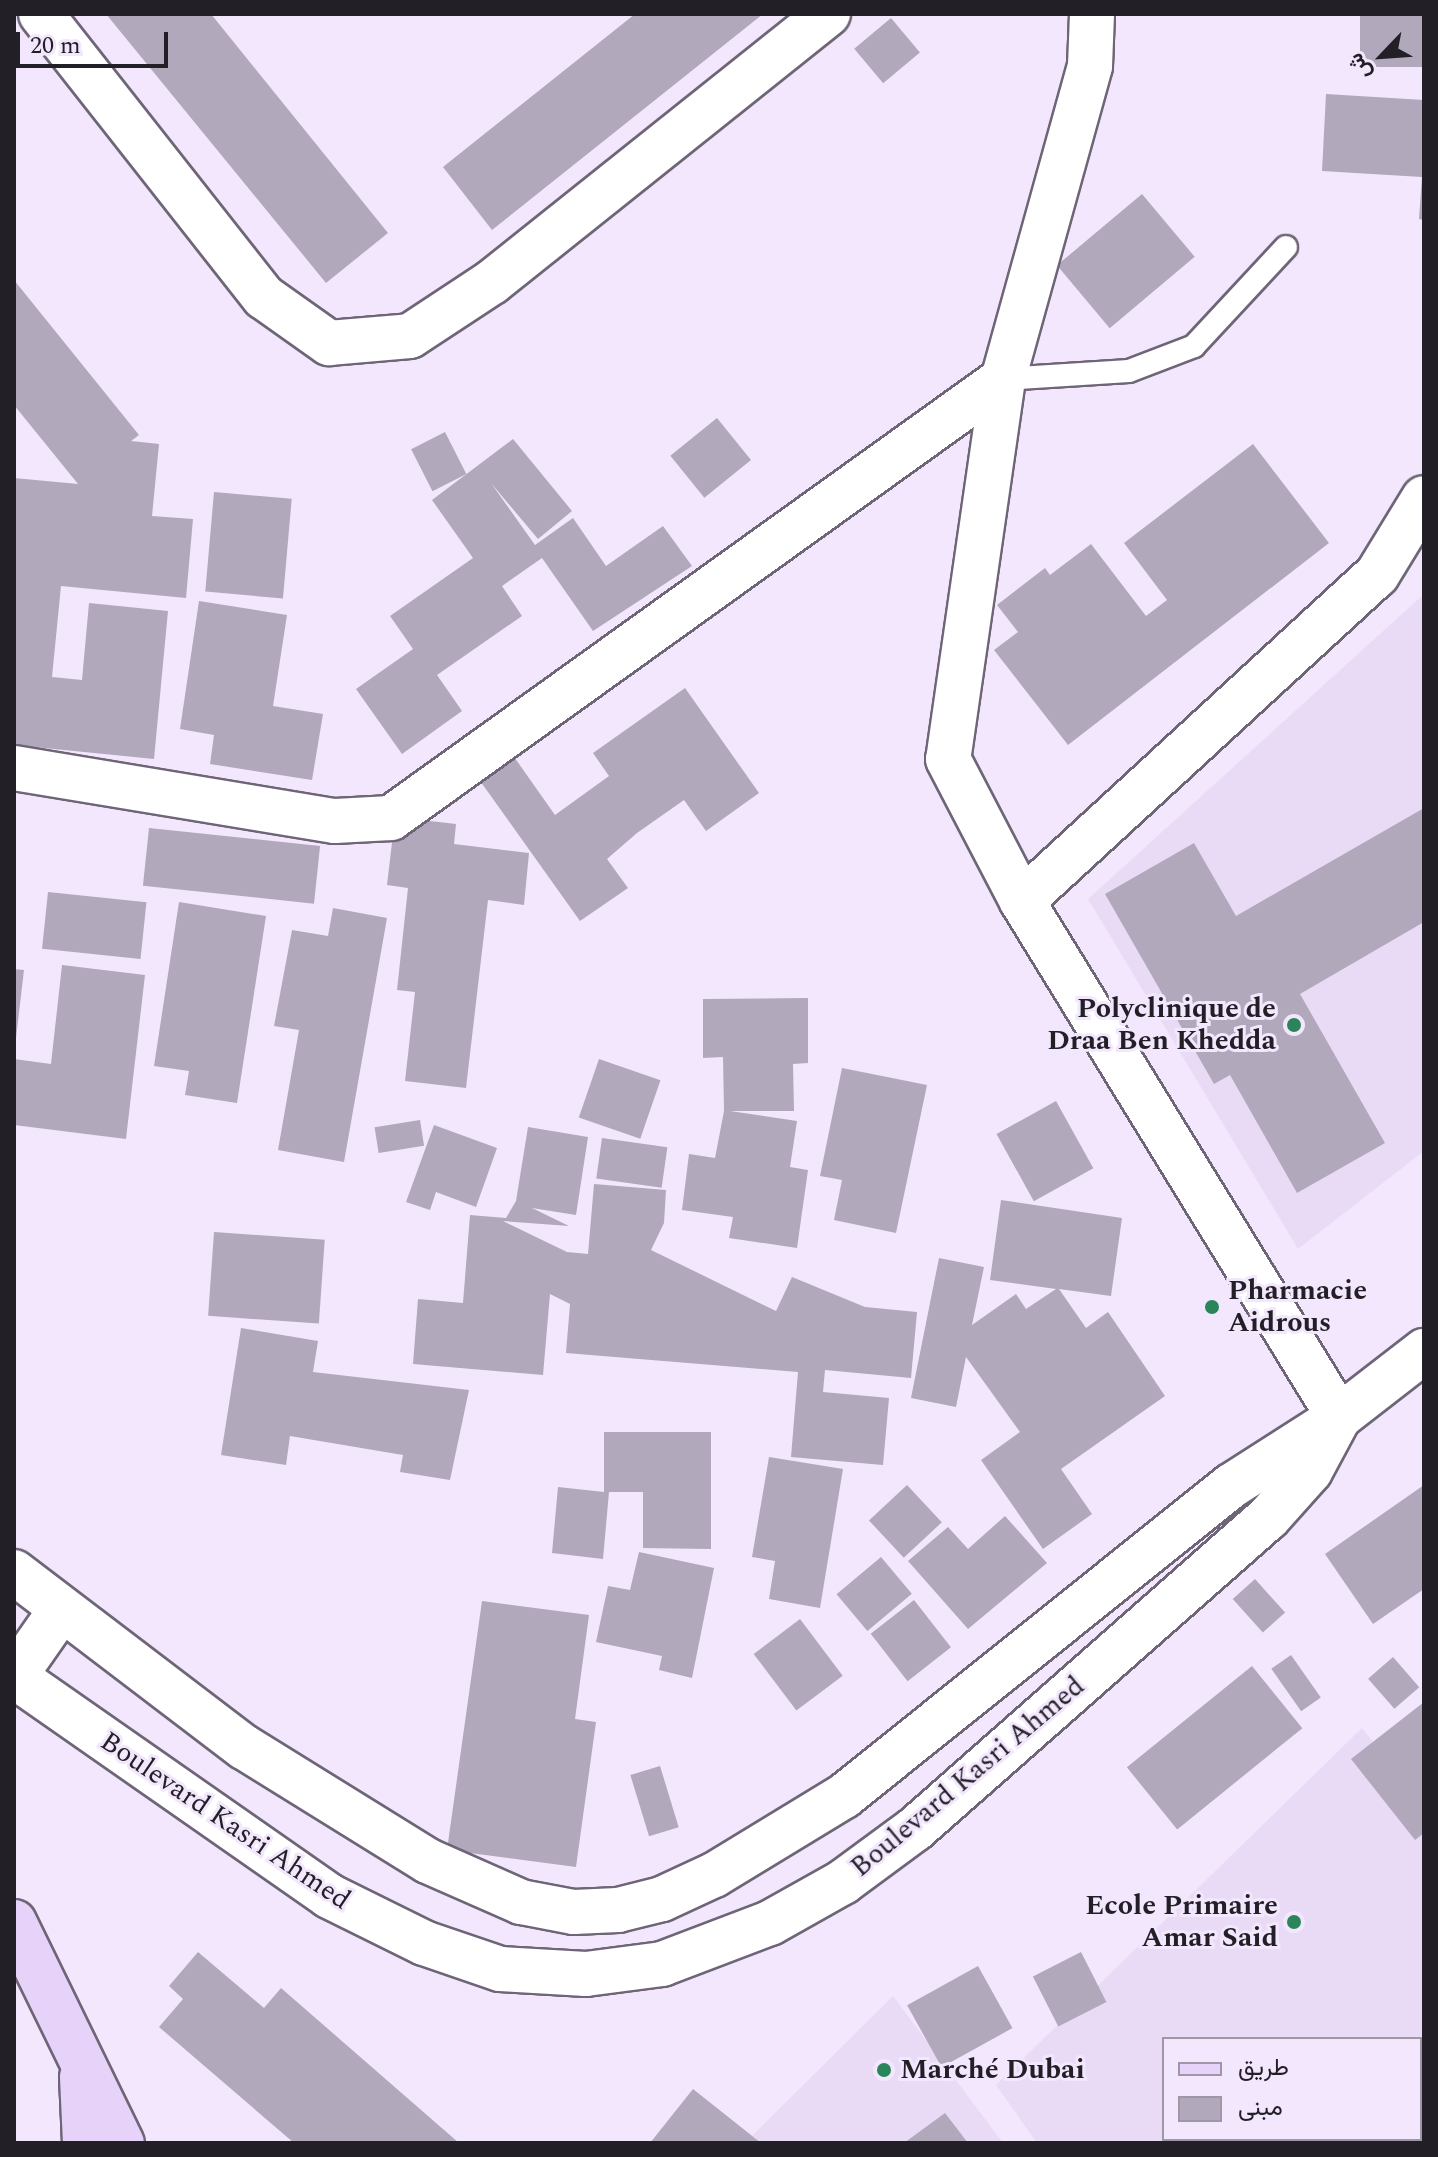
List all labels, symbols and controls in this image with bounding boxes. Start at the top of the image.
scale bar [20,16,172,66]
north arrow [1342,16,1422,96]
text: 20 m [30,28,81,64]
text: ش [1339,47,1380,85]
place label: Polyclinique de Draa Ben Khedda [1047,992,1276,1058]
marker: Polyclinique de Draa Ben Khedda [1283,1014,1305,1036]
place label: Pharmacie Aidrous [1228,1274,1367,1340]
marker: Pharmacie Aidrous [1203,1298,1221,1316]
street label: Boulevard Kasri Ahmed [844,1669,1092,1885]
street label: Boulevard Kasri Ahmed [93,1725,357,1917]
place label: Ecole Primaire Amar Said [1085,1889,1278,1955]
marker: Ecole Primaire Amar Said [1285,1913,1303,1931]
legend [1162,2037,1422,2141]
text: طريق [1238,2050,1289,2086]
place label: Marché Dubai [900,2053,1085,2087]
marker: Marché Dubai [875,2061,893,2079]
text: مبنى [1238,2090,1283,2126]

